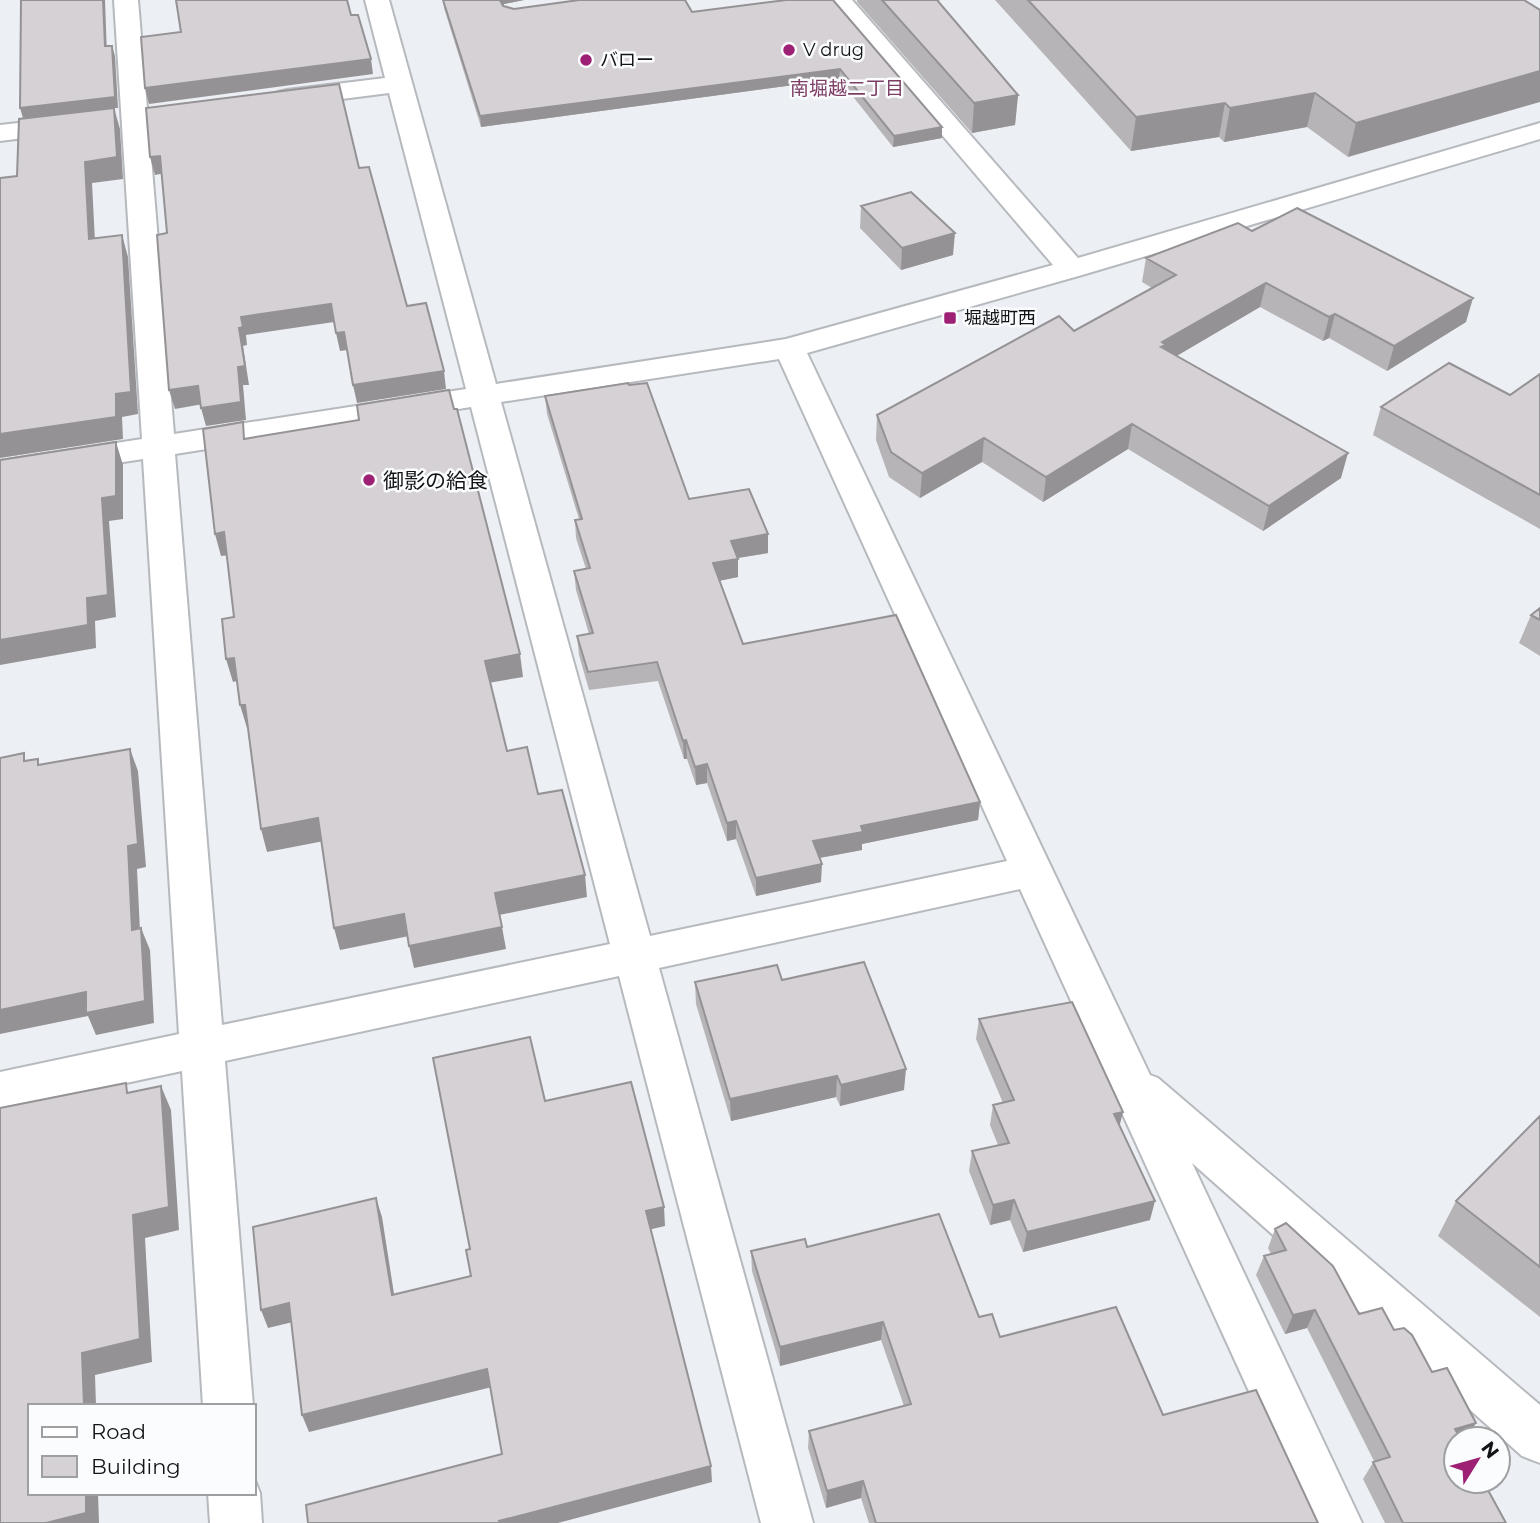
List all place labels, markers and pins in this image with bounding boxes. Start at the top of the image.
place label: V drug [803,39,864,61]
marker: V drug [781,42,797,58]
place label: バロー [600,49,654,71]
marker: バロー [578,52,594,68]
place label: 堀越町西 [964,307,1036,329]
marker: 堀越町西 [942,310,958,326]
place label: 御影の給食 [383,468,488,493]
marker: 御影の給食 [361,472,377,488]

